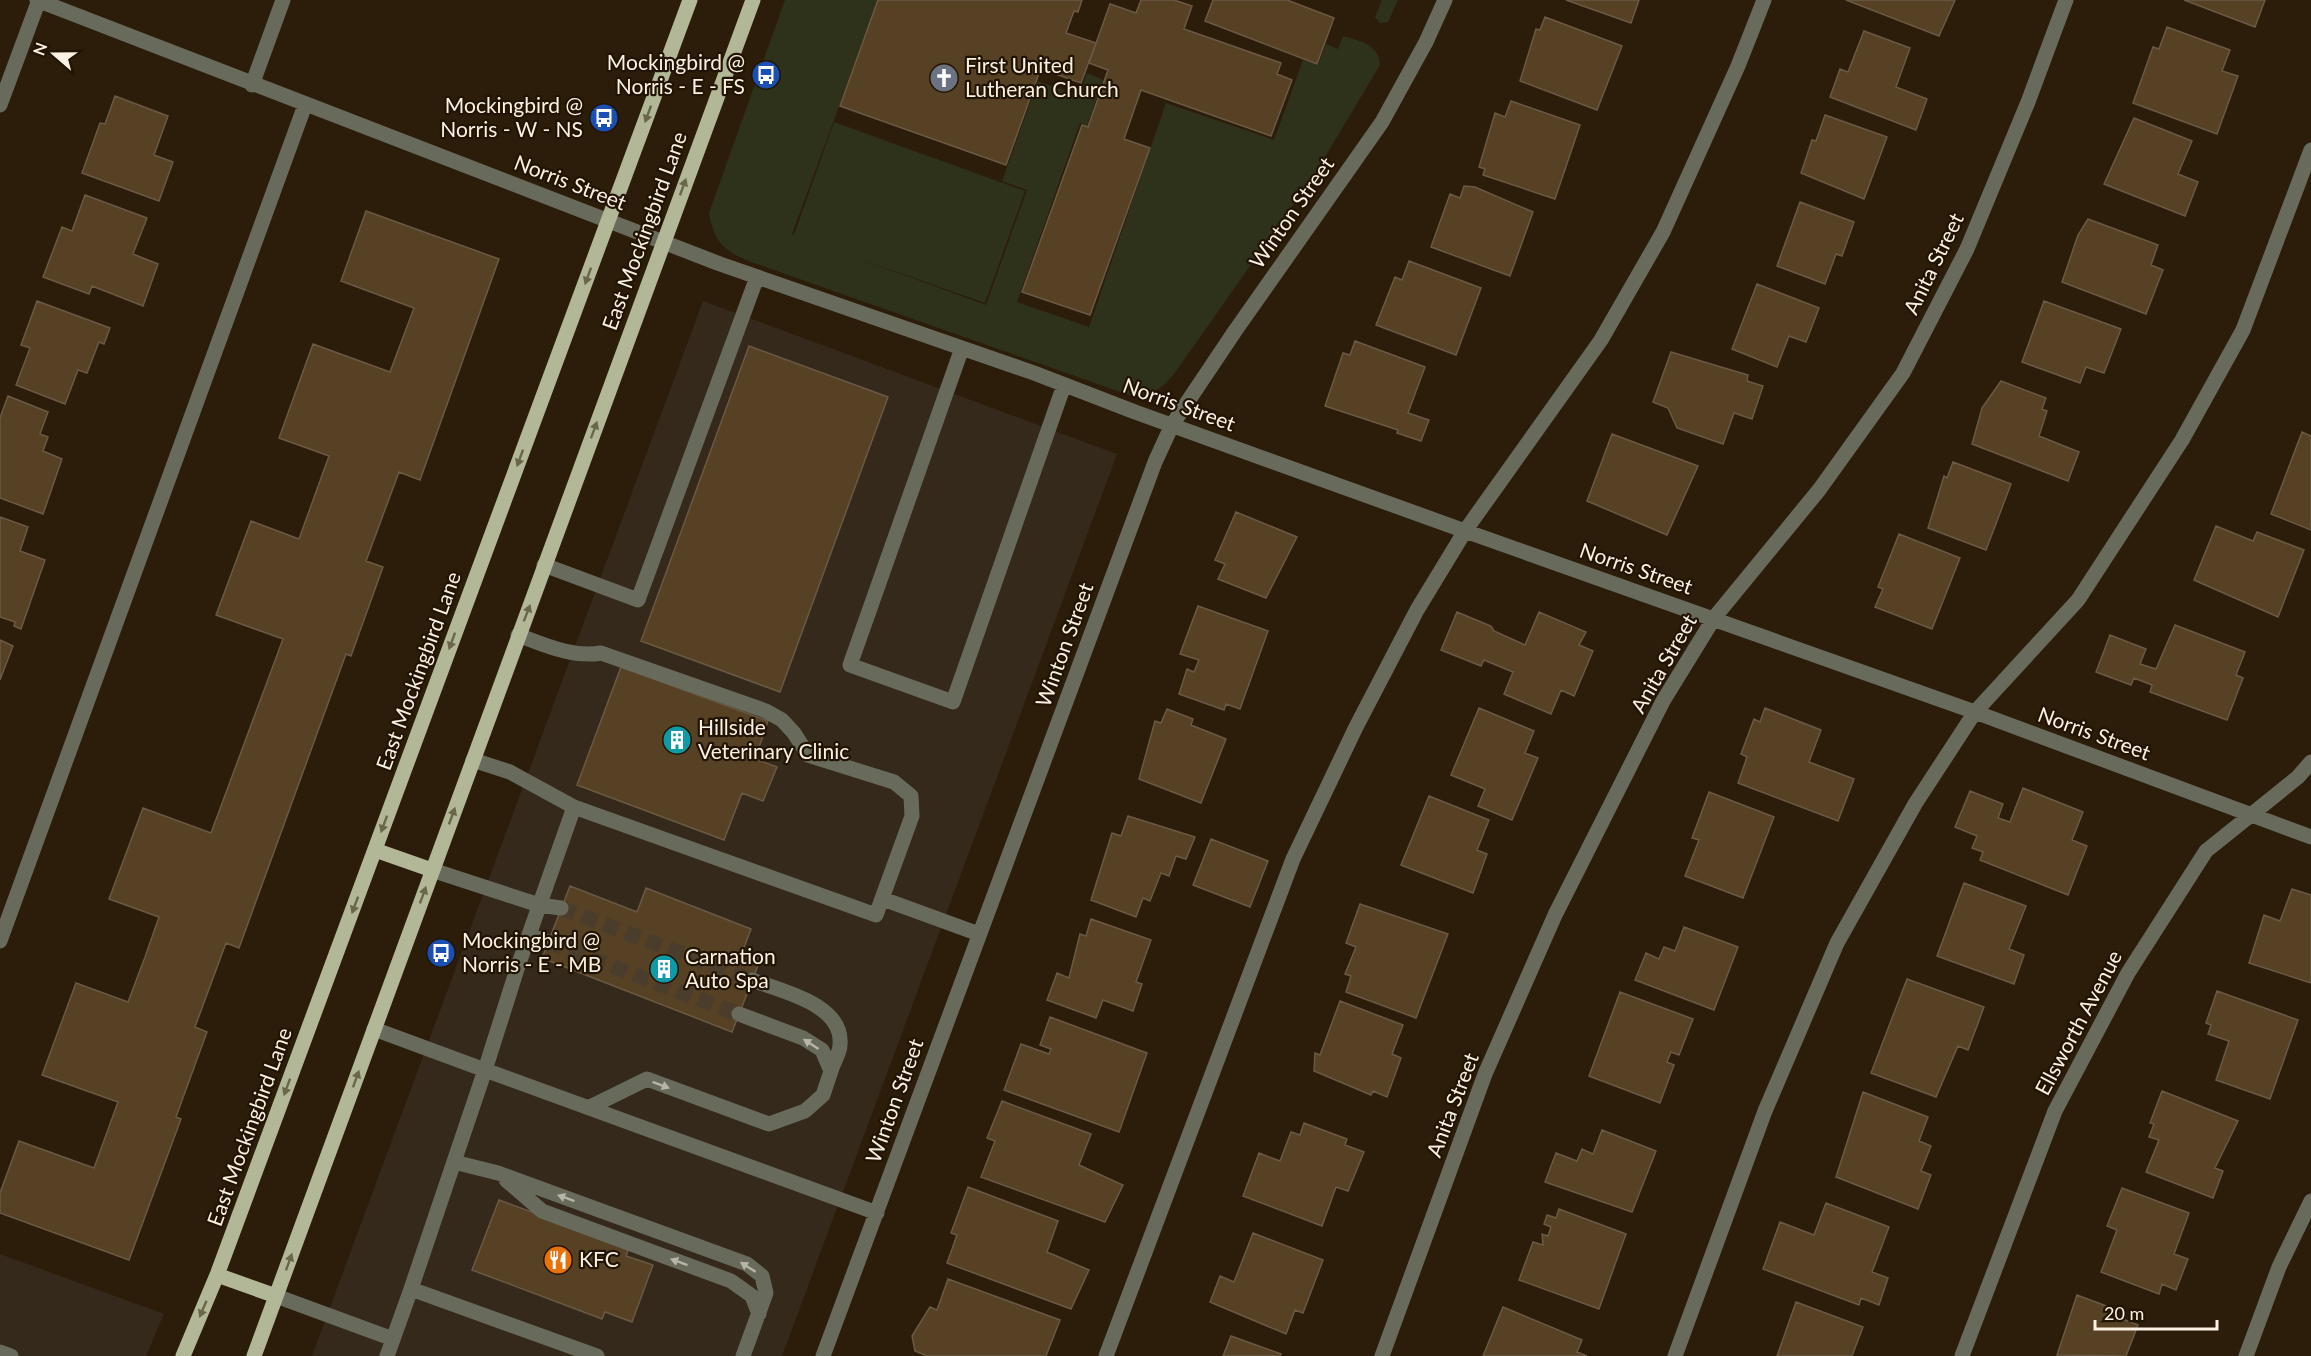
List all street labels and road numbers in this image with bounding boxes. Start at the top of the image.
street label: East Mockingbird Lane [596,128,691,333]
street label: Norris Street [511,149,630,215]
street label: Winton Street [1243,151,1339,273]
street label: Anita Street [1897,208,1968,318]
street label: Norris Street [1120,372,1240,436]
street label: Norris Street [1577,537,1697,599]
street label: East Mockingbird Lane [370,568,465,773]
street label: Winton Street [1030,579,1098,710]
street label: Anita Street [1624,609,1701,717]
street label: Norris Street [2035,701,2155,765]
street label: Ellsworth Avenue [2029,946,2126,1099]
street label: East Mockingbird Lane [201,1024,296,1229]
street label: Winton Street [860,1035,928,1166]
street label: Anita Street [1420,1048,1483,1160]

